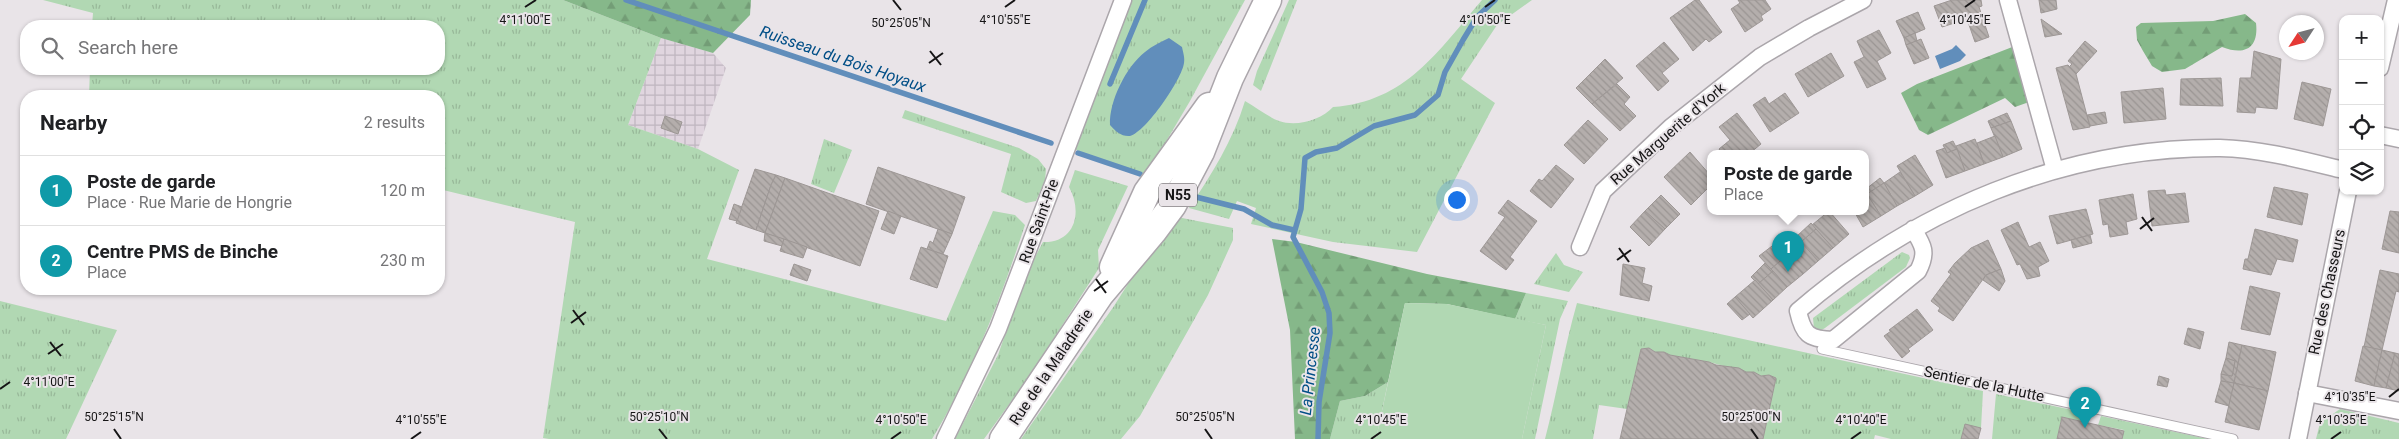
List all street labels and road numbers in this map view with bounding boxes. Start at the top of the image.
street label: Rue Marguerite d'York [1607,79,1729,189]
street label: Rue Saint-Pie [1015,176,1063,266]
road number: N55 [1159,184,1197,206]
street label: Rue des Chasseurs [2305,228,2349,356]
street label: Rue de la Maladrerie [1006,306,1096,428]
street label: Sentier de la Hutte [1922,362,2046,406]

